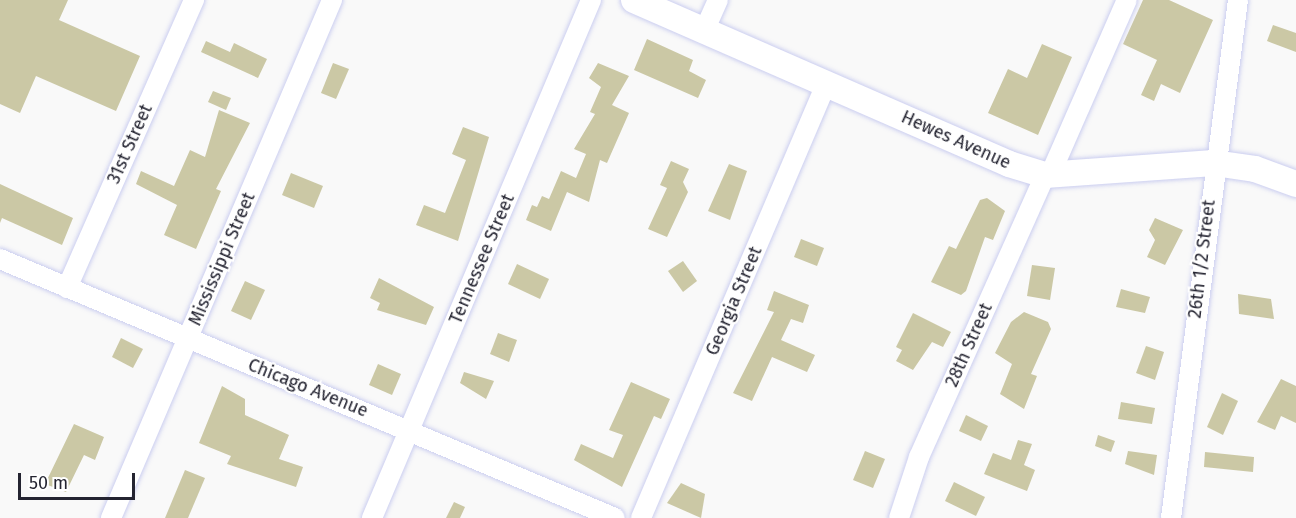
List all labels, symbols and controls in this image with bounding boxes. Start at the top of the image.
street label: 31st Street [103,101,157,187]
street label: Hewes Avenue [898,106,1014,174]
street label: Mississippi Street [184,189,260,329]
street label: Tennessee Street [445,191,519,327]
street label: 26th 1/2 Street [1184,198,1220,320]
street label: Georgia Street [701,243,767,359]
street label: 28th Street [941,300,997,390]
street label: Chicago Avenue [245,354,371,422]
scale bar [21,461,138,499]
text: 50 m [29,472,68,494]

